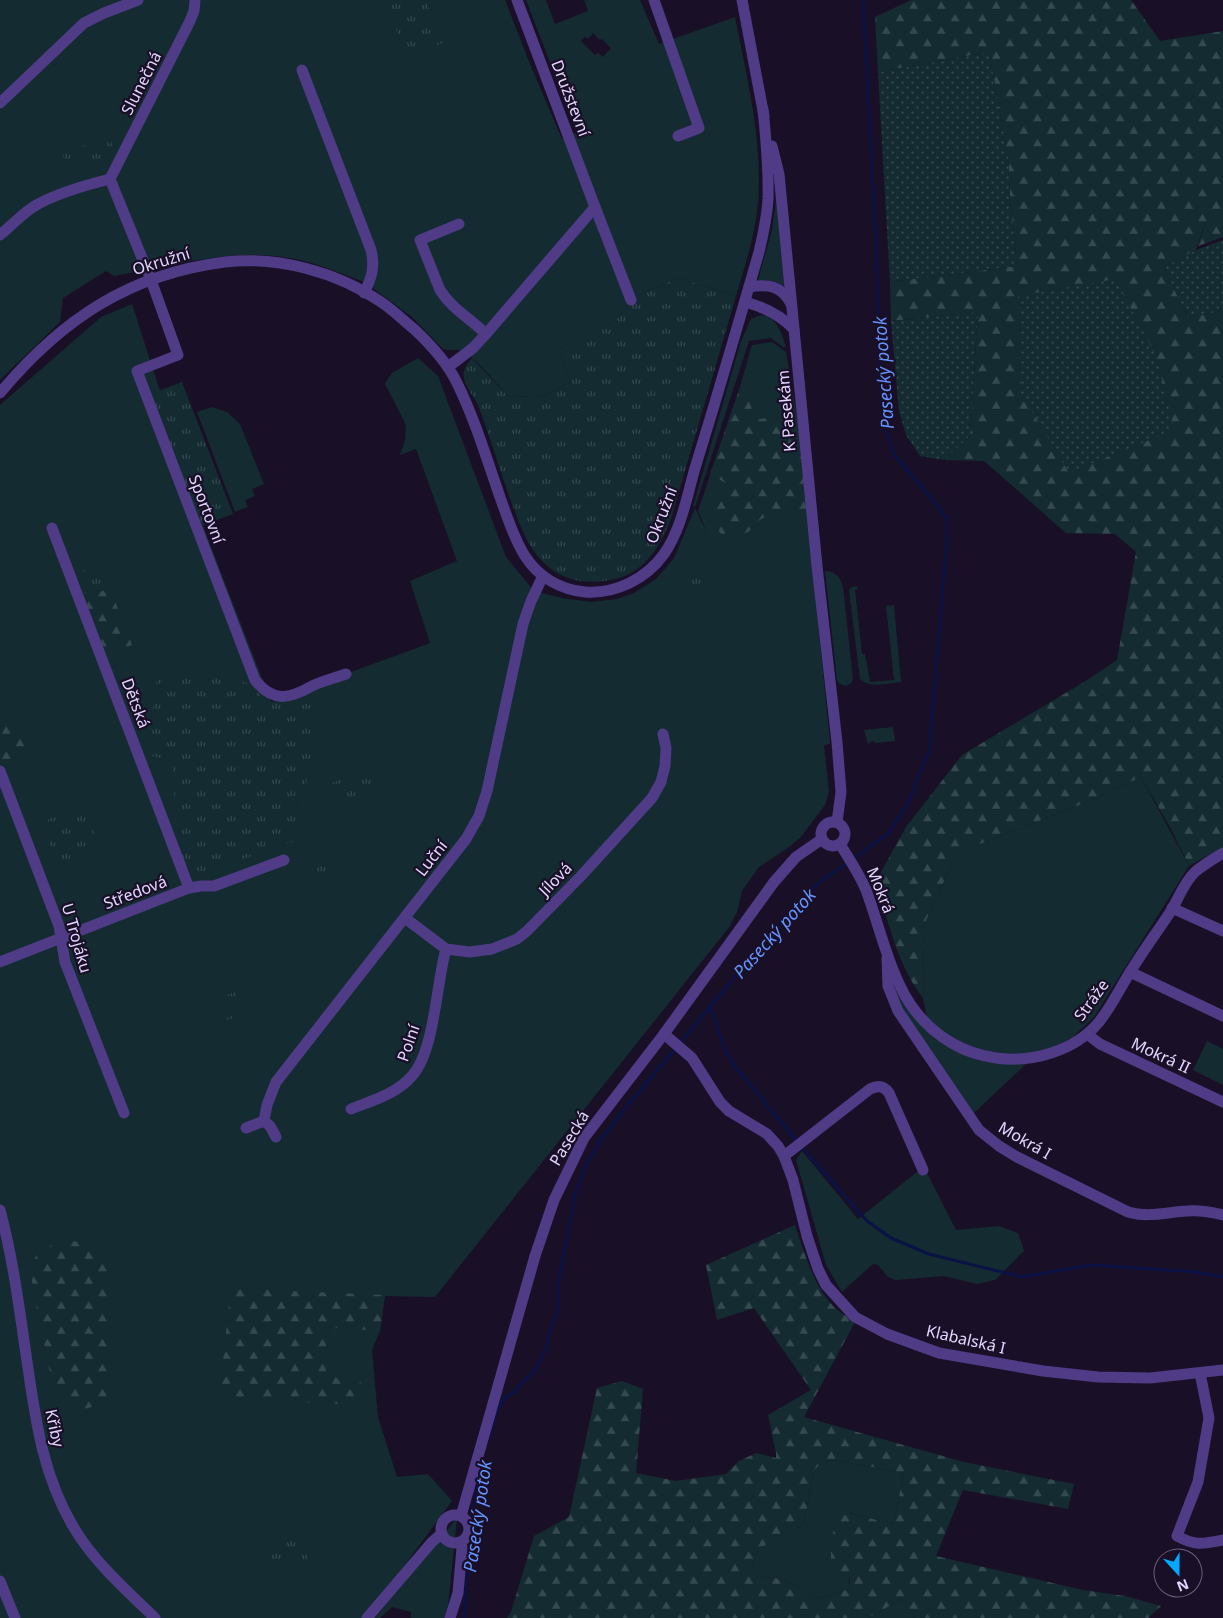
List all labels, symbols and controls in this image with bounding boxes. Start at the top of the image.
street label: Slunečná [116,48,166,118]
street label: Družstevní [546,57,596,140]
street label: Okružní [130,242,193,280]
water label: Pasecký potok [867,315,899,430]
street label: K Pasekám [771,369,801,453]
street label: Sportovní [184,471,231,547]
street label: Okružní [640,483,682,547]
street label: Dětská [116,675,156,731]
street label: Luční [410,835,453,881]
street label: Jílová [532,857,576,902]
street label: Mokrá [862,864,900,916]
street label: Středová [100,870,170,914]
water label: Pasecký potok [727,882,821,983]
street label: U Trojáku [57,901,97,975]
street label: Stráže [1068,975,1114,1025]
street label: Polní [391,1021,425,1064]
street label: Mokrá II [1128,1032,1194,1078]
street label: Pasecká [544,1106,594,1170]
street label: Mokrá I [995,1116,1055,1164]
street label: Klabalská I [924,1319,1008,1359]
street label: Křiby [40,1407,70,1450]
water label: Pasecký potok [457,1457,497,1574]
north arrow [1153,1548,1203,1598]
text: N [1174,1575,1192,1597]

